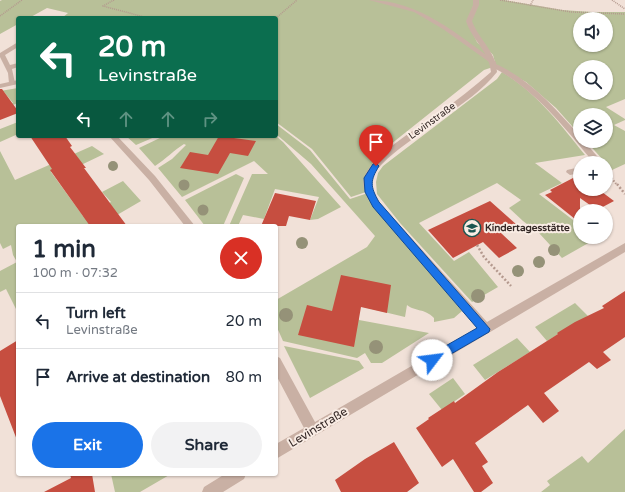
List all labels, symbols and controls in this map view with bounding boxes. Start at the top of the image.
map controls [573,12,613,244]
button: sound [573,12,613,52]
text: 20 m [98,30,166,64]
icon: left [32,32,84,84]
button: search [573,60,613,100]
text: Levinstraße [98,64,197,86]
street label: Levinstraße [406,100,458,142]
icon: left [73,108,95,130]
icon: ahead [115,108,137,130]
icon: ahead [157,108,179,130]
icon: right [199,108,221,130]
button: layers [573,108,613,148]
pin [359,125,393,166]
icon: arrive [365,131,387,153]
button: + [573,156,613,196]
button: − [573,204,613,244]
school or university icon: Kindertagesstätte [462,218,482,238]
place label: Kindertagesstätte [485,222,570,234]
text: 1 min [32,235,96,264]
button: close [220,237,262,279]
text: 100 m · 07:32 [32,265,118,281]
text: Turn left [66,304,126,322]
icon: left [32,310,54,332]
text: 20 m [225,312,262,330]
text: Levinstraße [66,322,138,338]
position arrow [411,339,453,381]
icon: arrive [32,366,54,388]
text: Arrive at destination [66,368,210,386]
text: 80 m [225,368,262,386]
street label: Levinstraße [286,404,350,450]
button: Exit [32,422,143,468]
button: Share [151,422,262,468]

